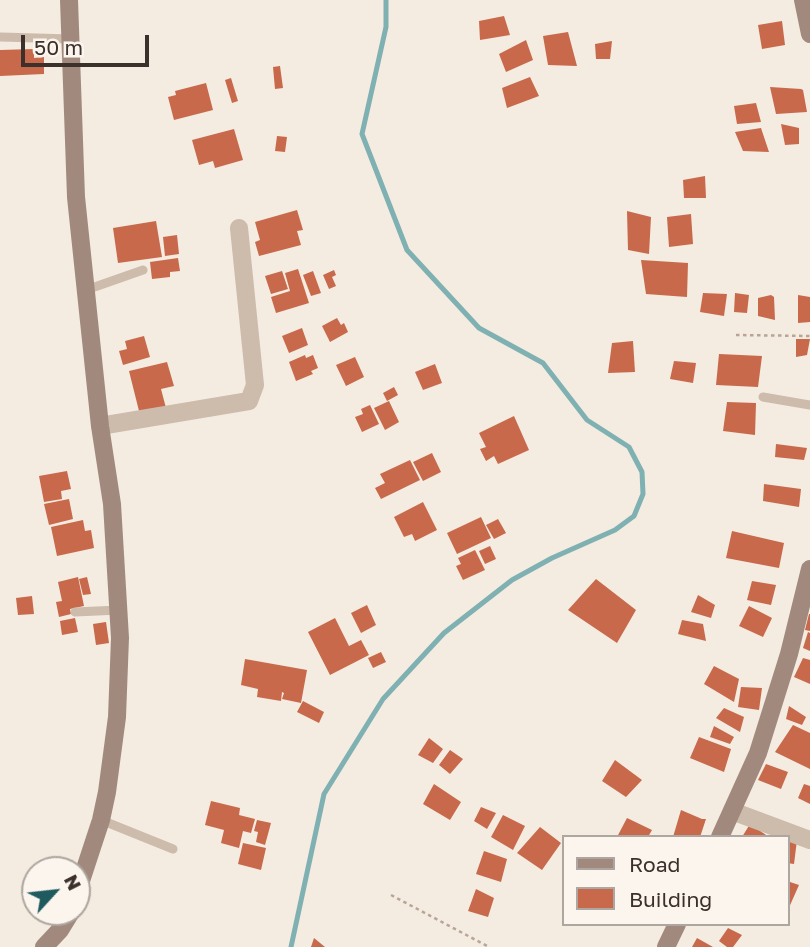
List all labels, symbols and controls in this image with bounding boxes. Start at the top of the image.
scale bar [24,21,152,65]
text: 50 m [34,34,83,60]
legend [562,835,789,926]
text: Road [629,851,680,877]
north arrow [21,856,91,926]
text: N [60,870,87,894]
text: Building [629,886,712,912]

